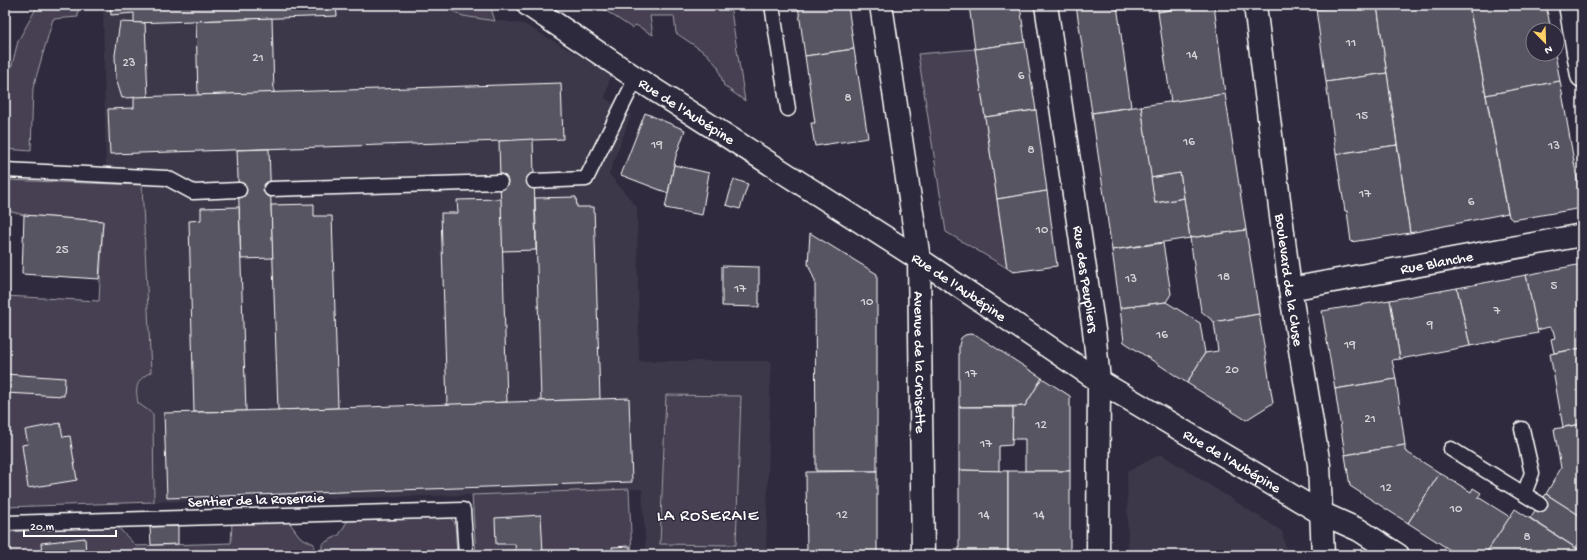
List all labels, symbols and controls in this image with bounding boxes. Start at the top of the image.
north arrow [1525,22,1565,62]
house number: 11 [1345,36,1356,51]
text: N [1542,42,1554,56]
house number: 14 [1185,48,1198,63]
house number: 21 [252,51,264,66]
house number: 23 [122,56,136,71]
house number: 6 [1018,69,1025,84]
street label: Rue de l'Aubépine [635,75,738,150]
house number: 8 [844,91,852,106]
house number: 15 [1355,109,1368,124]
house number: 16 [1182,135,1195,150]
house number: 19 [650,138,663,153]
house number: 13 [1547,139,1560,154]
house number: 8 [1027,143,1035,158]
house number: 17 [1358,187,1372,202]
house number: 6 [1468,195,1475,210]
street label: Boulevard de la Cluse [1270,212,1306,348]
house number: 10 [1035,223,1049,238]
street label: Rue des Peupliers [1068,225,1101,334]
house number: 25 [55,243,69,258]
street label: Rue Blanche [1399,248,1475,279]
street label: Rue de l'Aubépine [908,250,1009,327]
house number: 18 [1217,270,1230,285]
house number: 13 [1124,272,1137,287]
house number: 5 [1551,279,1558,294]
house number: 17 [733,282,747,297]
street label: Avenue de la Croisette [908,291,928,433]
house number: 10 [860,295,874,310]
house number: 7 [1493,304,1502,319]
house number: 9 [1426,318,1434,333]
house number: 16 [1155,328,1168,343]
house number: 19 [1343,338,1356,353]
house number: 20 [1225,363,1239,378]
house number: 17 [964,367,978,382]
house number: 21 [1364,412,1376,427]
house number: 12 [1034,418,1047,433]
street label: Rue de l'Aubépine [1179,426,1284,498]
house number: 17 [979,437,993,452]
house number: 12 [1379,481,1392,496]
street label: Sentier de la Roseraie [187,490,325,512]
house number: 10 [1449,502,1463,517]
district label: LA ROSERAIE [657,507,760,527]
house number: 12 [835,508,848,523]
house number: 14 [977,508,990,523]
house number: 14 [1032,508,1045,523]
scale bar [24,512,116,538]
text: 20 m [30,521,55,535]
house number: 8 [1523,530,1531,545]

